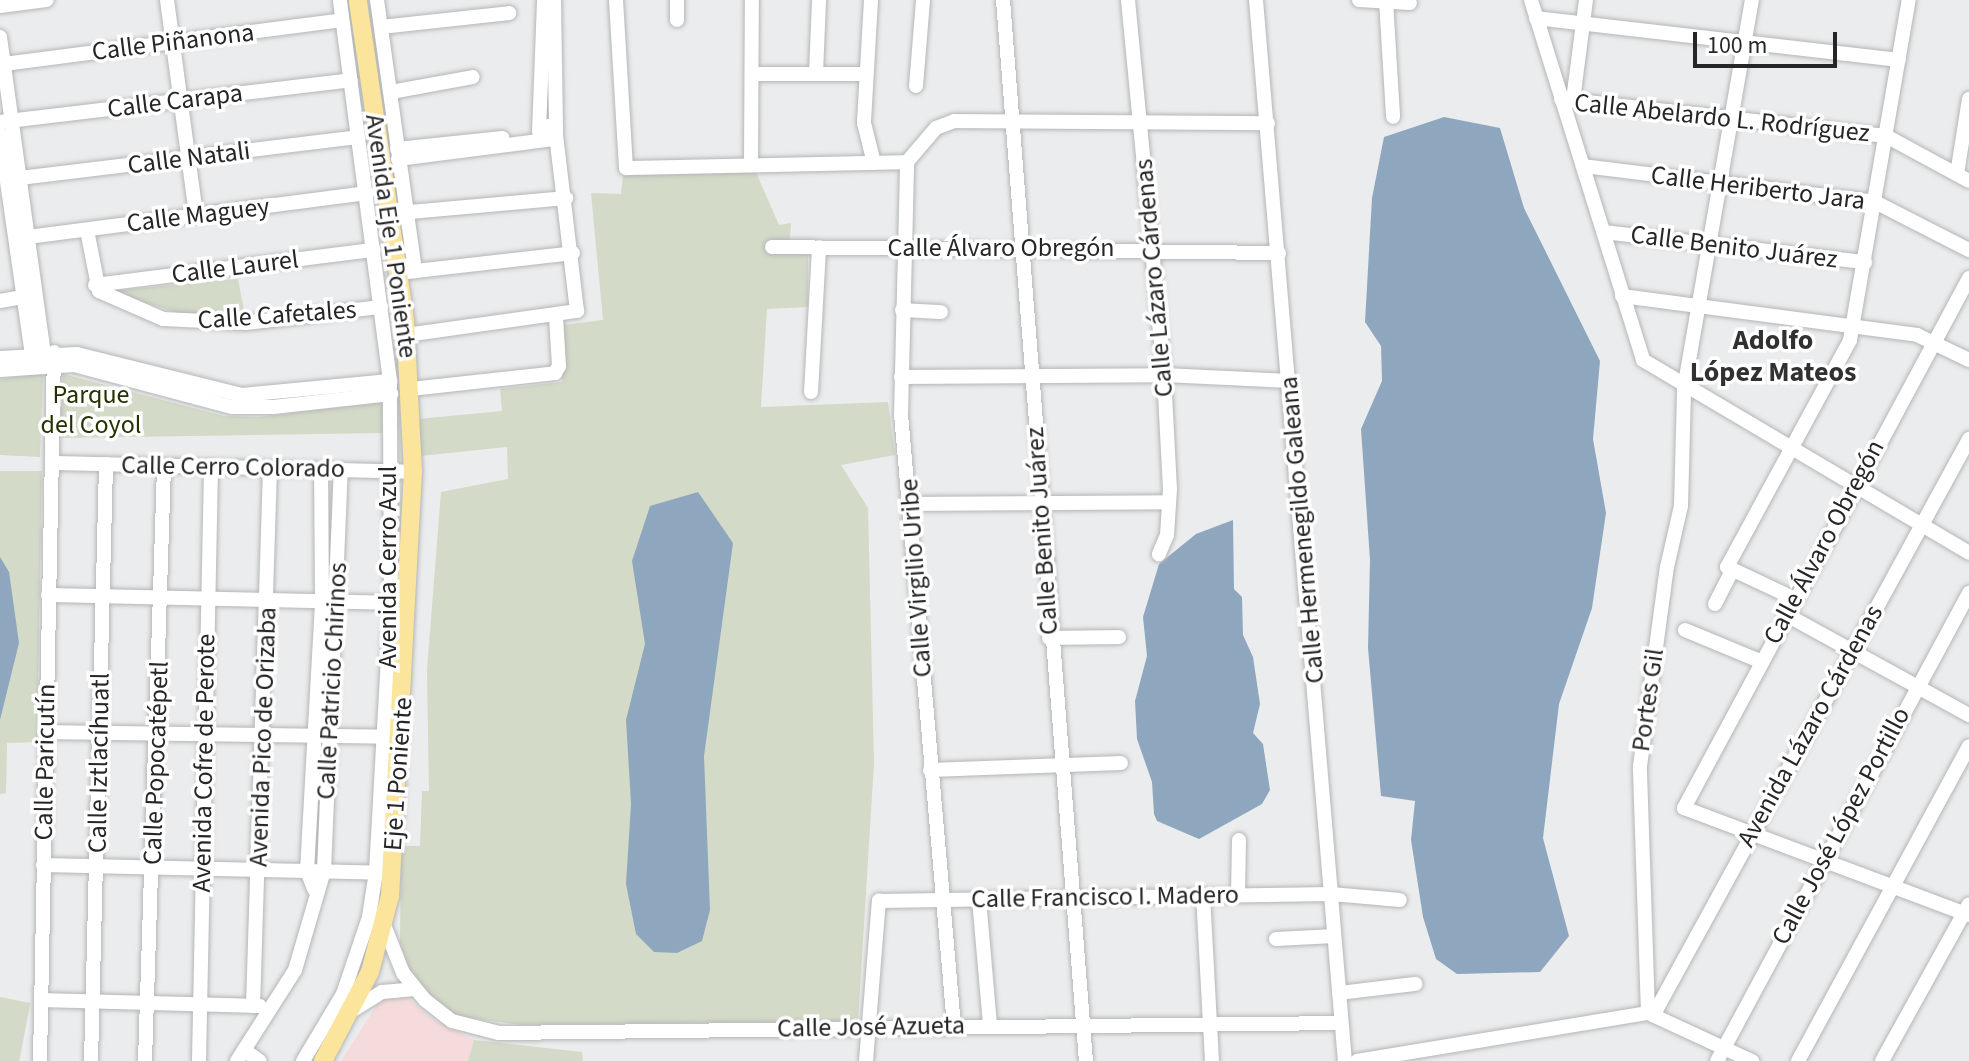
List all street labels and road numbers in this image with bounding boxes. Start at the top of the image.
street label: Calle Piñanona [90,17,256,67]
street label: Calle Carapa [106,77,244,125]
street label: Calle Abelardo L. Rodríguez [1573,87,1871,149]
street label: Avenida Eje 1 Poniente [358,112,424,360]
street label: Calle Natali [126,135,252,181]
street label: Calle Lázaro Cárdenas [1128,158,1180,398]
street label: Calle Heriberto Jara [1649,159,1867,217]
street label: Calle Maguey [125,191,271,239]
street label: Calle Benito Juárez [1629,219,1839,275]
street label: Calle Álvaro Obregón [888,232,1114,264]
street label: Calle Laurel [170,244,300,290]
street label: Calle Cafetales [197,294,357,336]
street label: Calle Hermenegildo Galeana [1273,375,1331,685]
street label: Calle Benito Juárez [1019,426,1065,636]
street label: Calle Álvaro Obregón [1757,434,1891,650]
street label: Calle Cerro Colorado [121,449,345,485]
street label: Avenida Cerro Azul [372,466,404,668]
street label: Calle Virgilio Uribe [893,478,939,678]
street label: Calle Patricio Chirinos [310,562,354,800]
street label: Avenida Lázaro Cárdenas [1730,600,1890,852]
street label: Avenida Pico de Orizaba [243,607,283,867]
street label: Avenida Cofre de Perote [186,633,222,893]
street label: Portes Gil [1625,646,1671,754]
street label: Calle Popocatépetl [137,660,175,866]
street label: Calle Iztlacíhuatl [82,673,116,853]
street label: Calle Paricutín [28,683,62,841]
street label: Eje 1 Poniente [377,696,419,852]
street label: Calle José López Portillo [1765,702,1917,950]
street label: Calle Francisco I. Madero [971,879,1239,915]
street label: Calle José Azueta [777,1010,965,1044]

